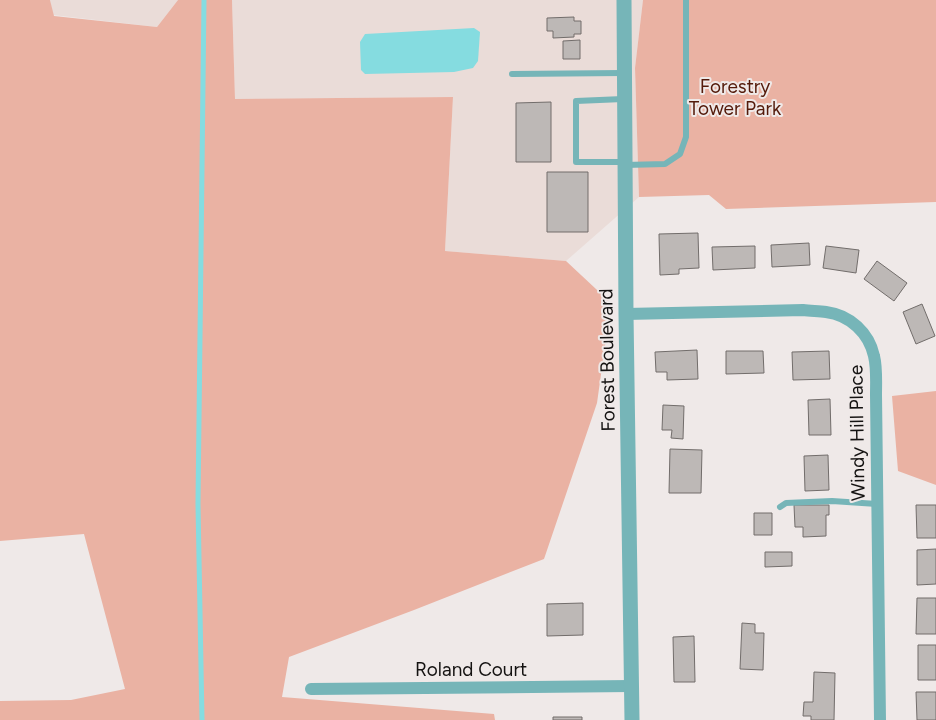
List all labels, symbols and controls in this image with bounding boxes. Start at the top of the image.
park label: Forestry Tower Park [689,75,782,120]
street label: Forest Boulevard [594,288,620,432]
street label: Windy Hill Place [844,365,870,501]
street label: Roland Court [415,658,527,681]

